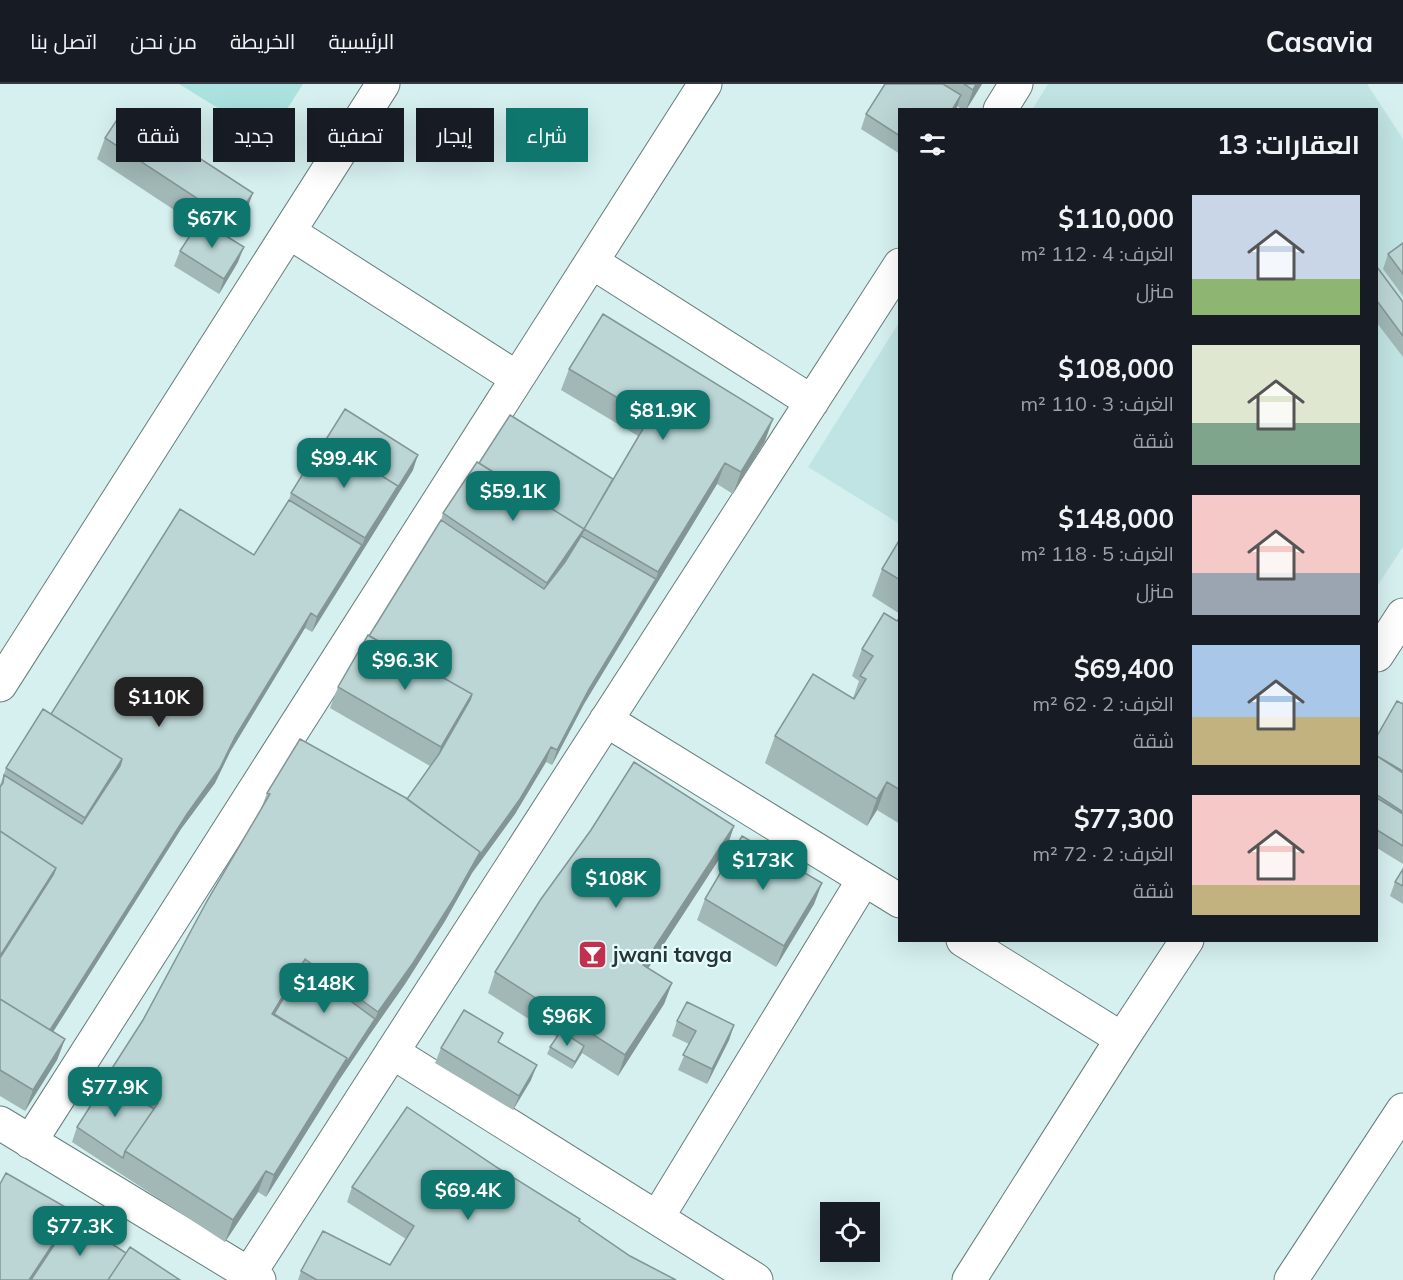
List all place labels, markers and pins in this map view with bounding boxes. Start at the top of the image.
pin: $67K [176,198,248,249]
pin: $81.9K [614,390,712,441]
pin: $99.4K [295,438,393,489]
pin: $59.1K [464,471,562,522]
pin: $96.3K [356,640,454,691]
pin: $110K [117,677,201,728]
pin: $173K [721,840,805,891]
pin: $108K [574,858,658,909]
bar icon: jwani tavga [576,939,608,971]
place label: jwani tavga [611,941,732,967]
pin: $148K [282,963,366,1014]
pin: $96K [531,996,603,1047]
pin: $77.9K [66,1067,164,1118]
pin: $69.4K [419,1170,517,1221]
pin: $77.3K [31,1206,129,1257]

